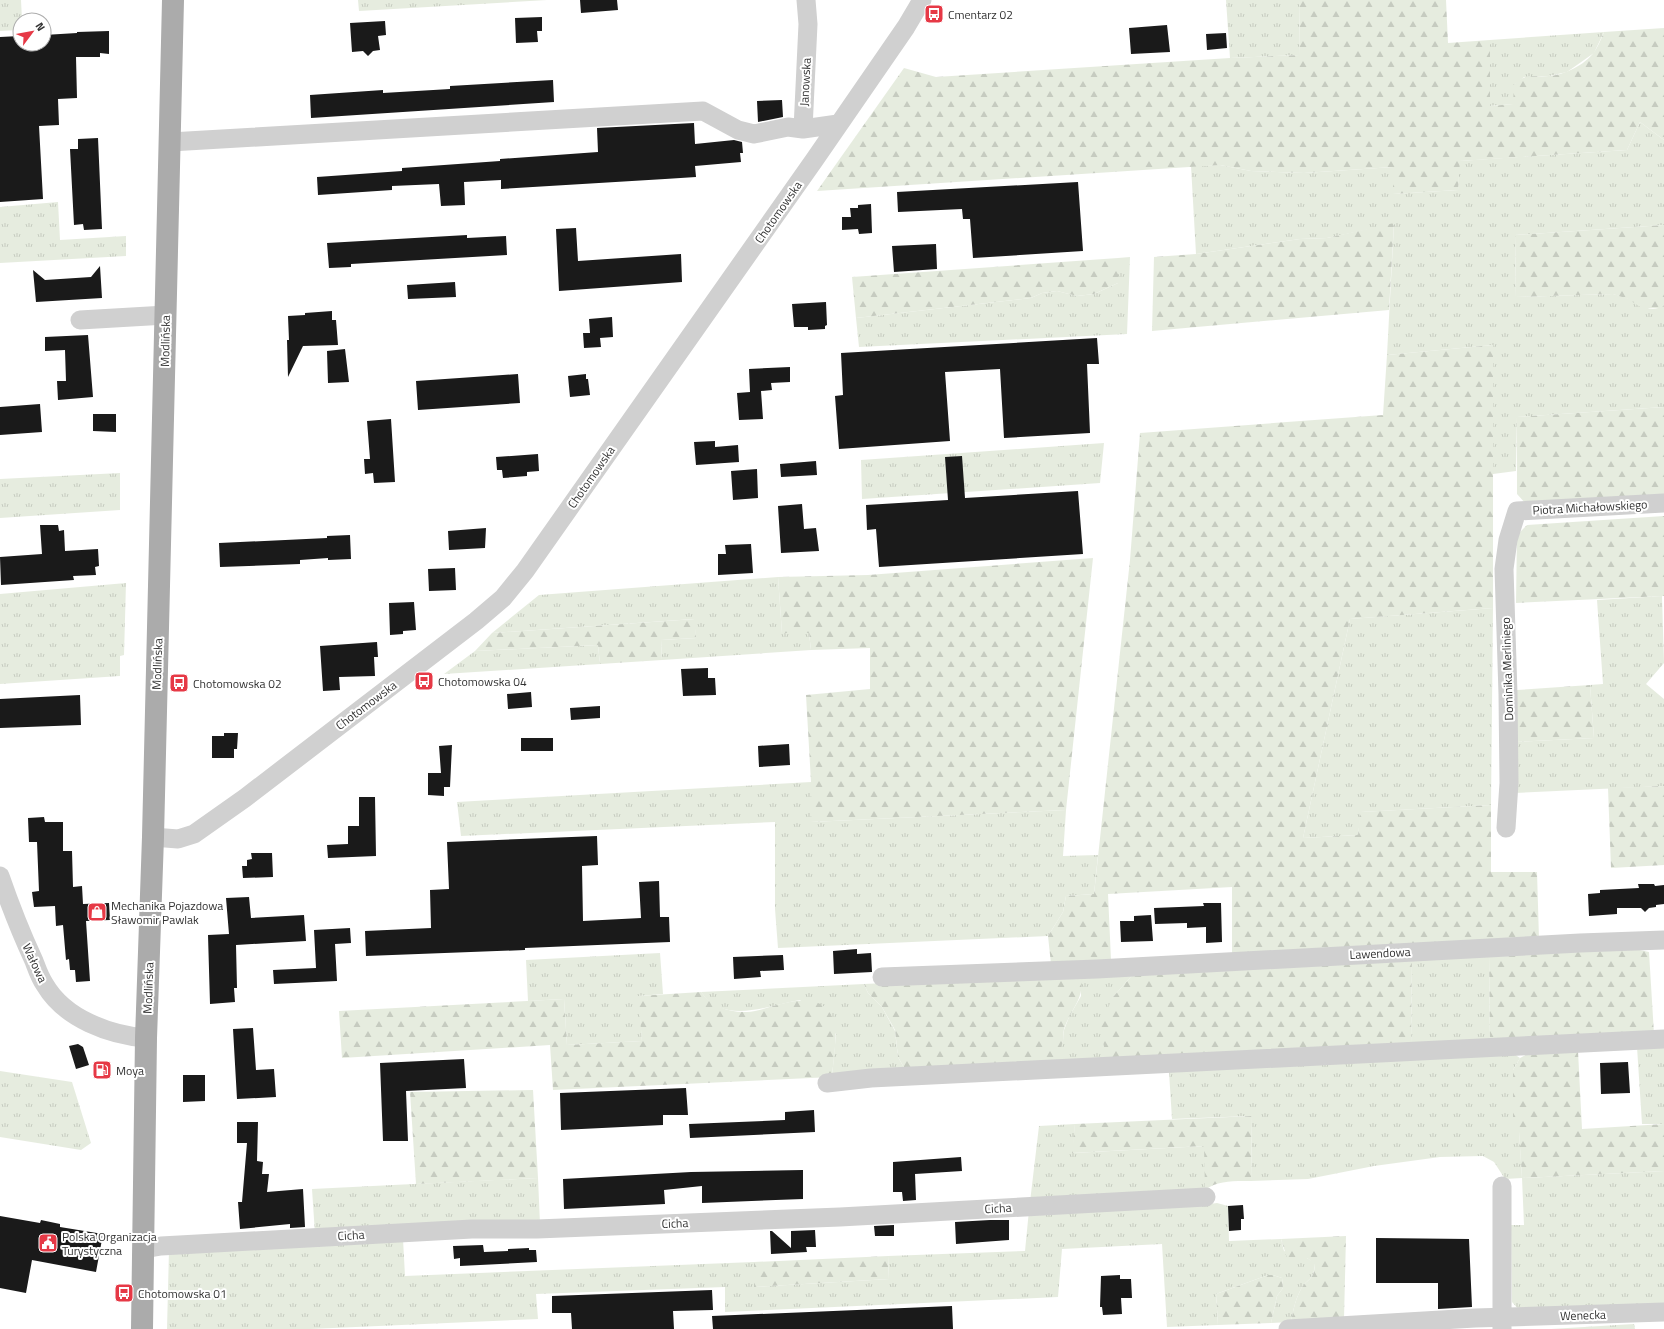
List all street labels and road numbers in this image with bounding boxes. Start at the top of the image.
street label: Janowska [794,57,816,107]
street label: Chotomowska [749,177,807,247]
street label: Modlińska [155,315,175,367]
street label: Chotomowska [562,442,620,512]
street label: Piotra Michałowskiego [1532,495,1648,519]
street label: Dominika Merliniego [1496,617,1518,721]
street label: Modlińska [147,638,167,690]
street label: Chotomowska [331,676,401,734]
street label: Wałowa [18,940,52,986]
street label: Lawendowa [1349,942,1411,964]
street label: Modlińska [138,962,158,1014]
street label: Cicha [984,1198,1012,1218]
street label: Cicha [661,1213,689,1233]
street label: Cicha [337,1225,365,1245]
street label: Wenecka [1560,1305,1606,1325]

